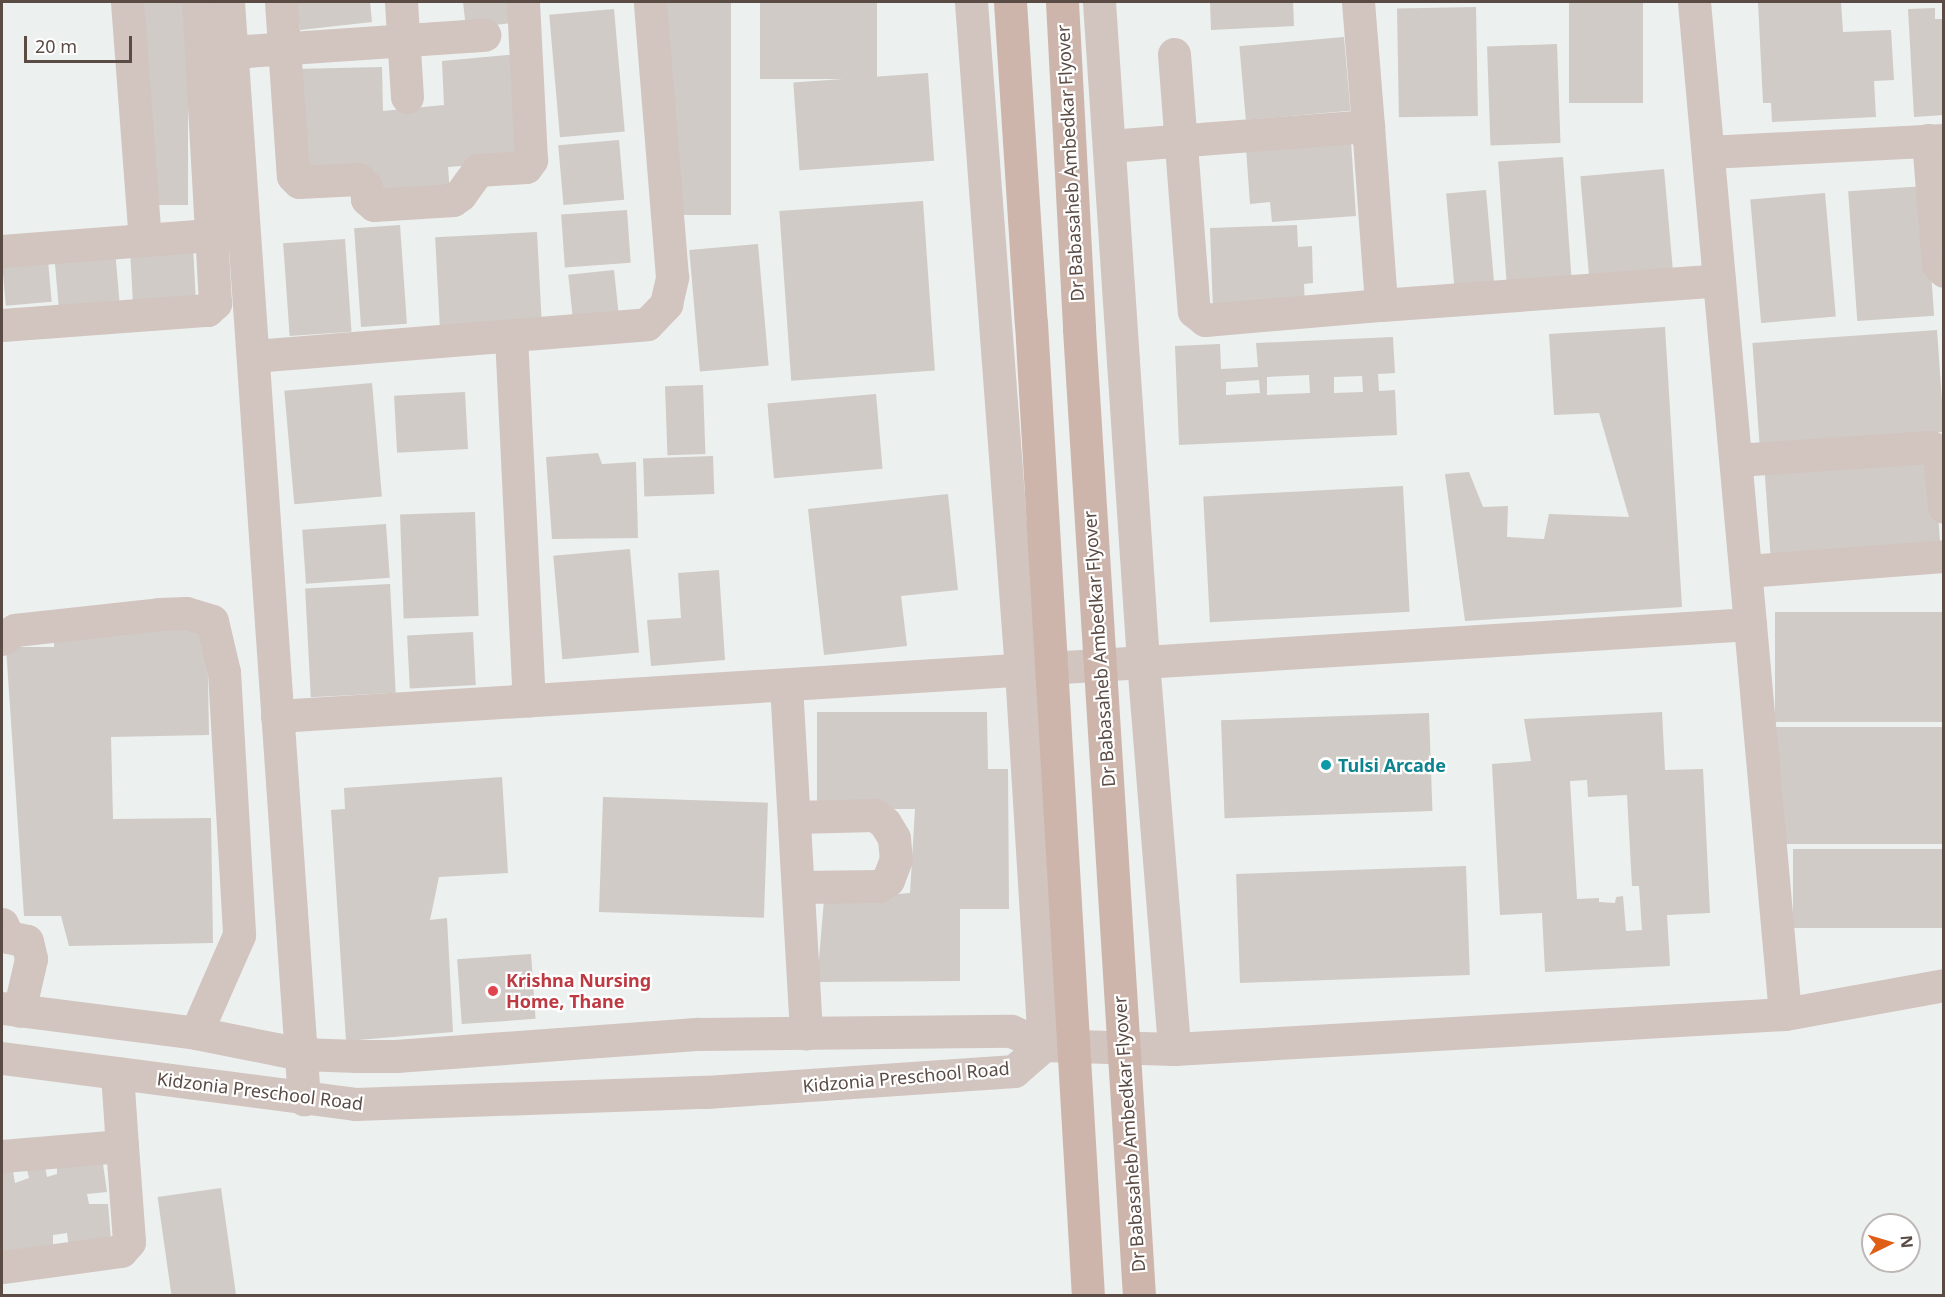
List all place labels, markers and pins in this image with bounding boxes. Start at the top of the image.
place label: Tulsi Arcade [1338,754,1446,776]
marker: Tulsi Arcade [1319,758,1333,772]
place label: Krishna Nursing Home, Thane [506,970,651,1012]
marker: Krishna Nursing Home, Thane [484,982,502,1000]

